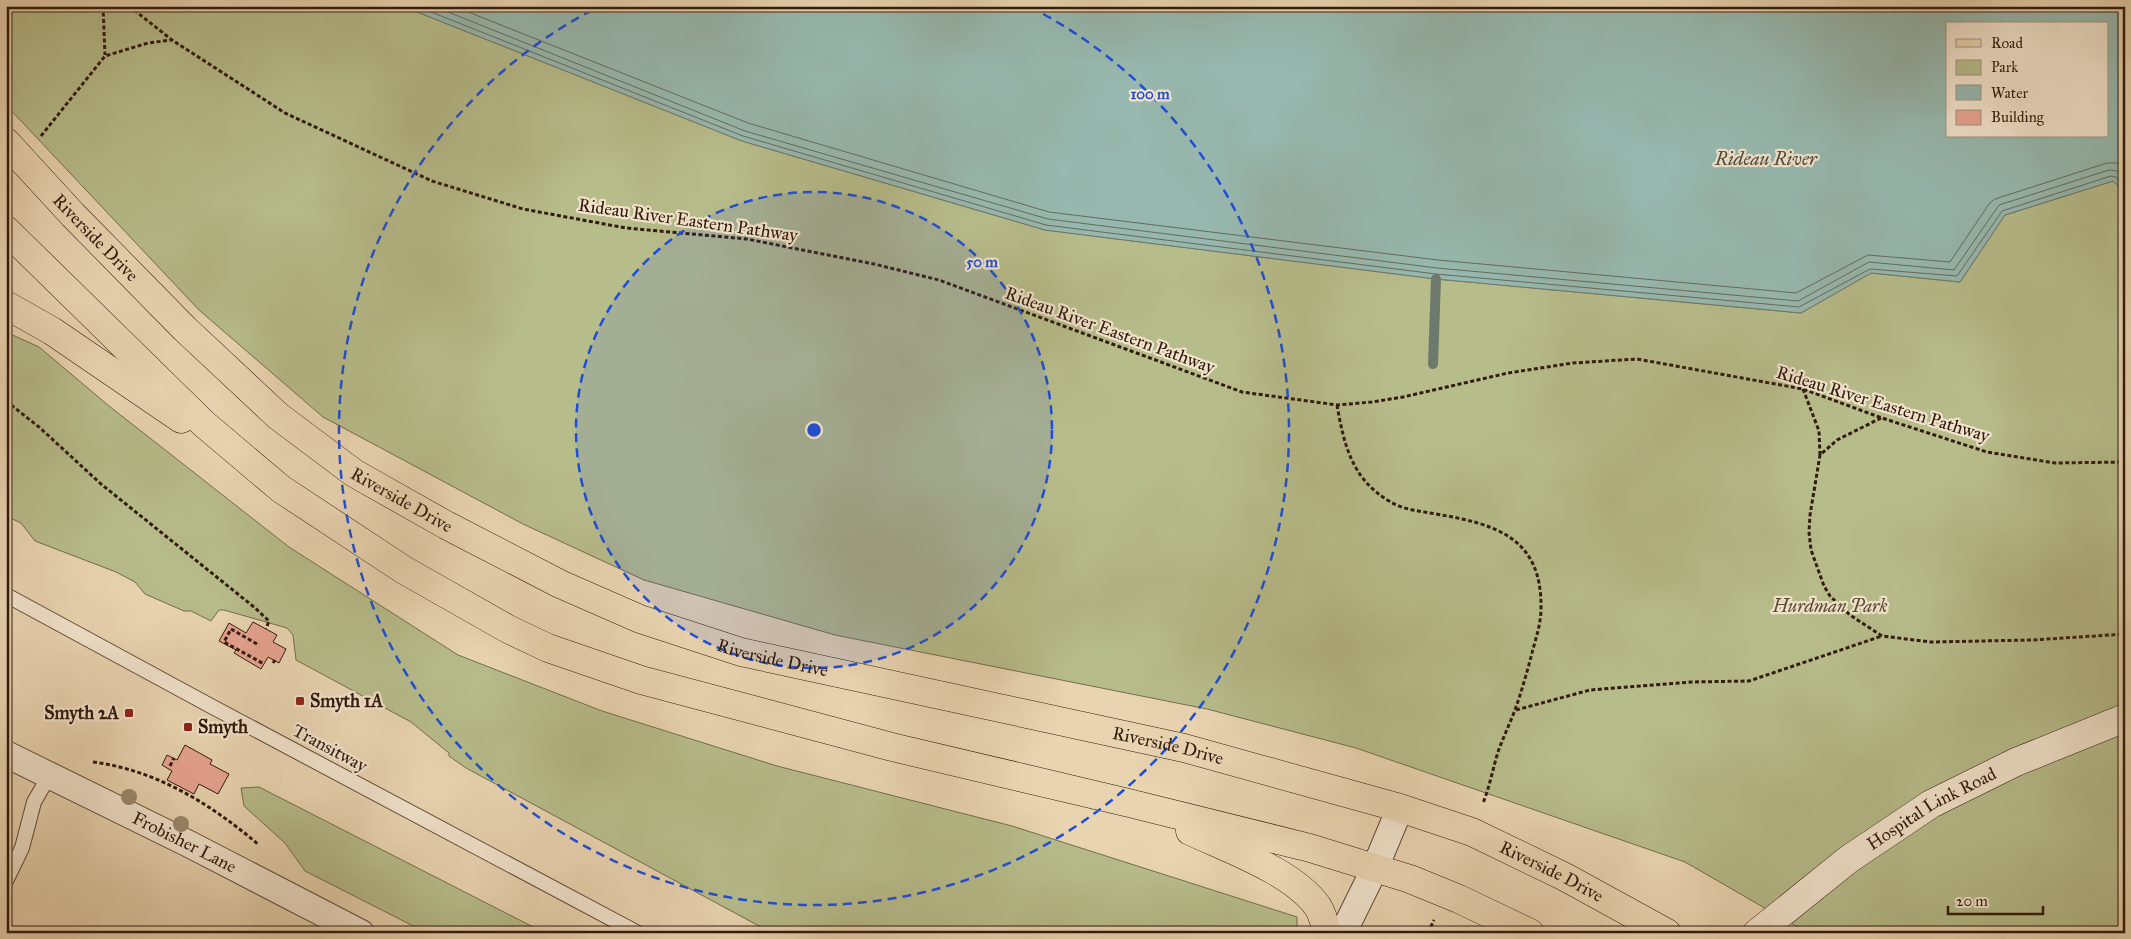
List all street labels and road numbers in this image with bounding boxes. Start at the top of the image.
street label: Riverside Drive [48,189,143,286]
street label: Rideau River Eastern Pathway [577,194,800,246]
street label: Rideau River Eastern Pathway [1002,282,1218,378]
street label: Rideau River Eastern Pathway [1774,361,1993,447]
street label: Riverside Drive [347,462,456,537]
street label: Riverside Drive [714,634,830,682]
street label: Transitway [289,719,372,777]
street label: Riverside Drive [1110,722,1226,769]
street label: Hospital Link Road [1863,763,2000,855]
street label: Frobisher Lane [129,807,240,878]
street label: Riverside Drive [1496,836,1607,907]

